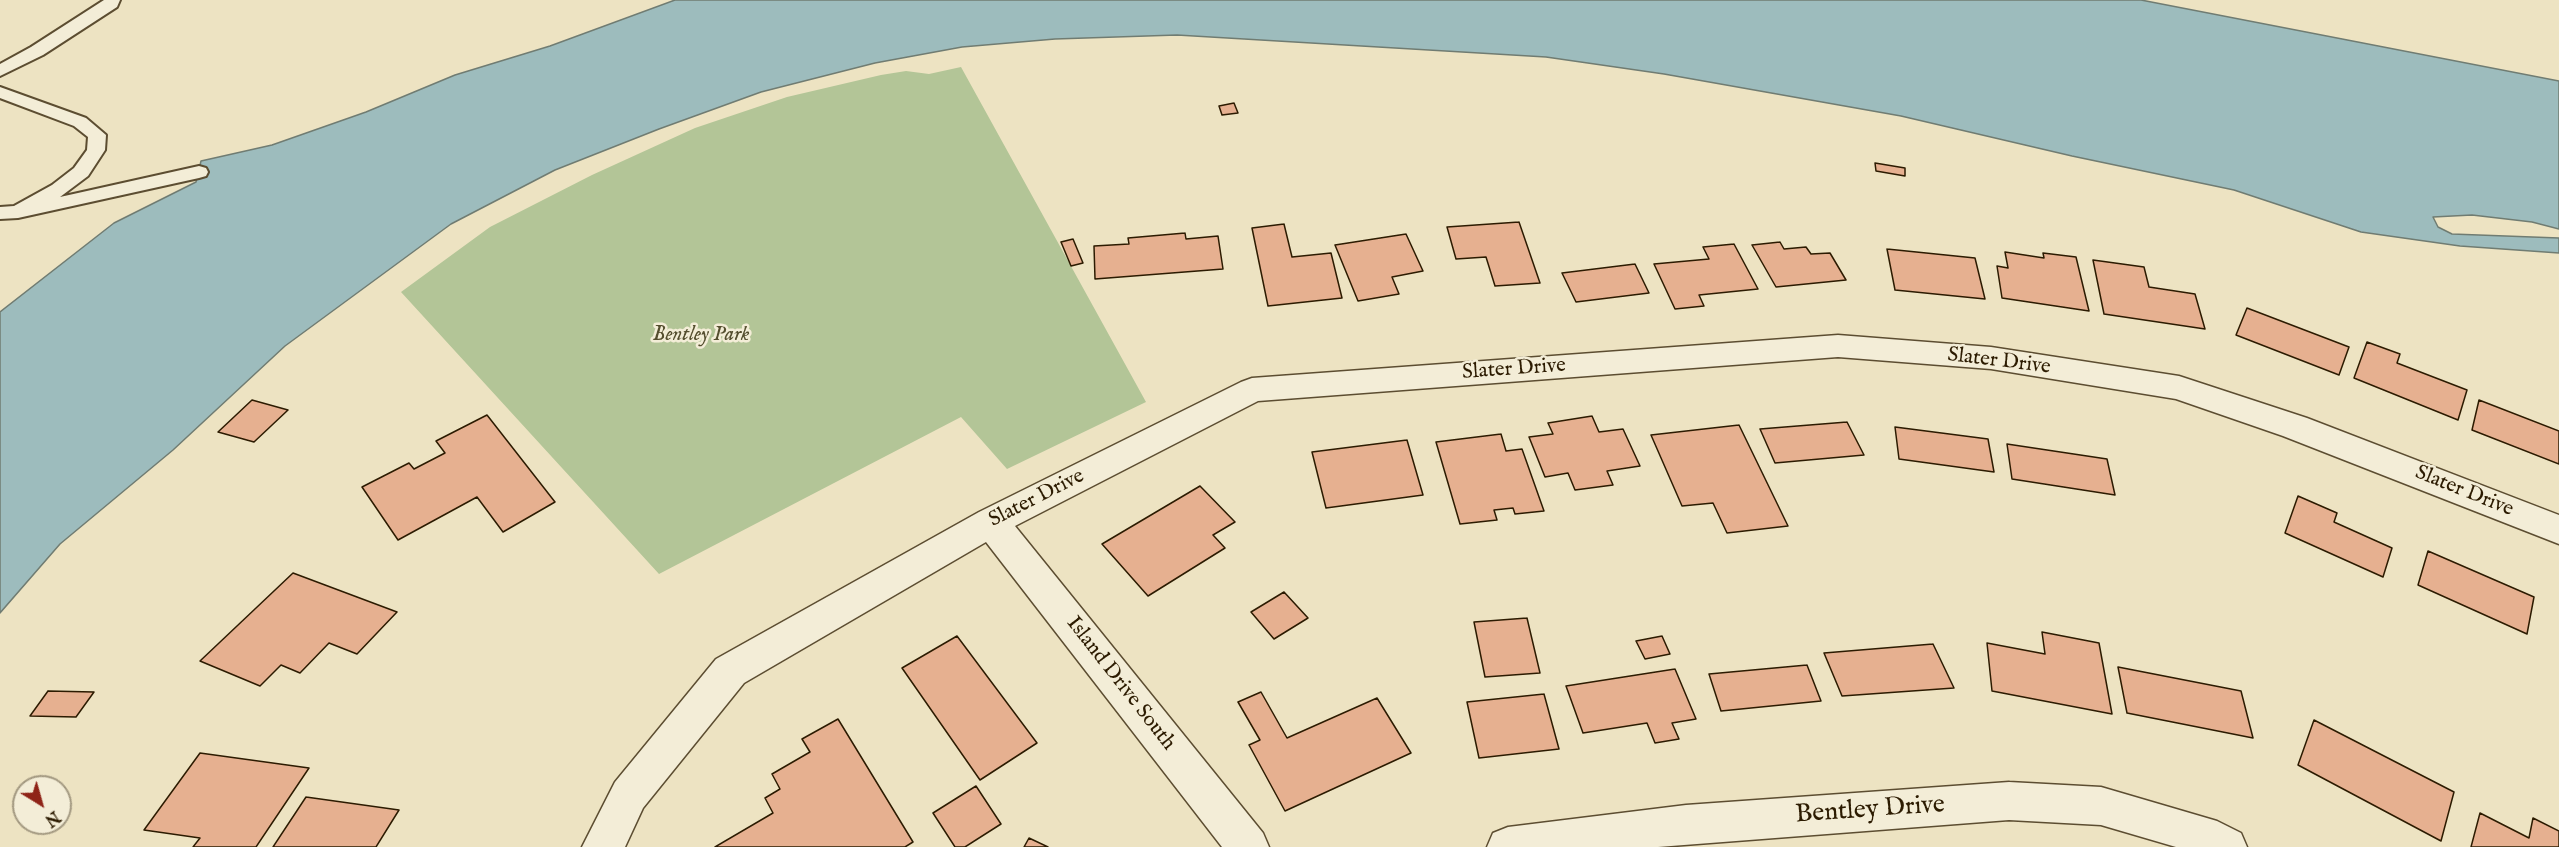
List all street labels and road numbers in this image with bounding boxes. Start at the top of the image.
street label: Slater Drive [1946,343,2052,381]
street label: Slater Drive [1461,354,1567,386]
street label: Slater Drive [2411,461,2517,523]
street label: Slater Drive [985,464,1089,534]
street label: Island Drive South [1060,612,1180,756]
street label: Bentley Drive [1794,790,1946,832]

